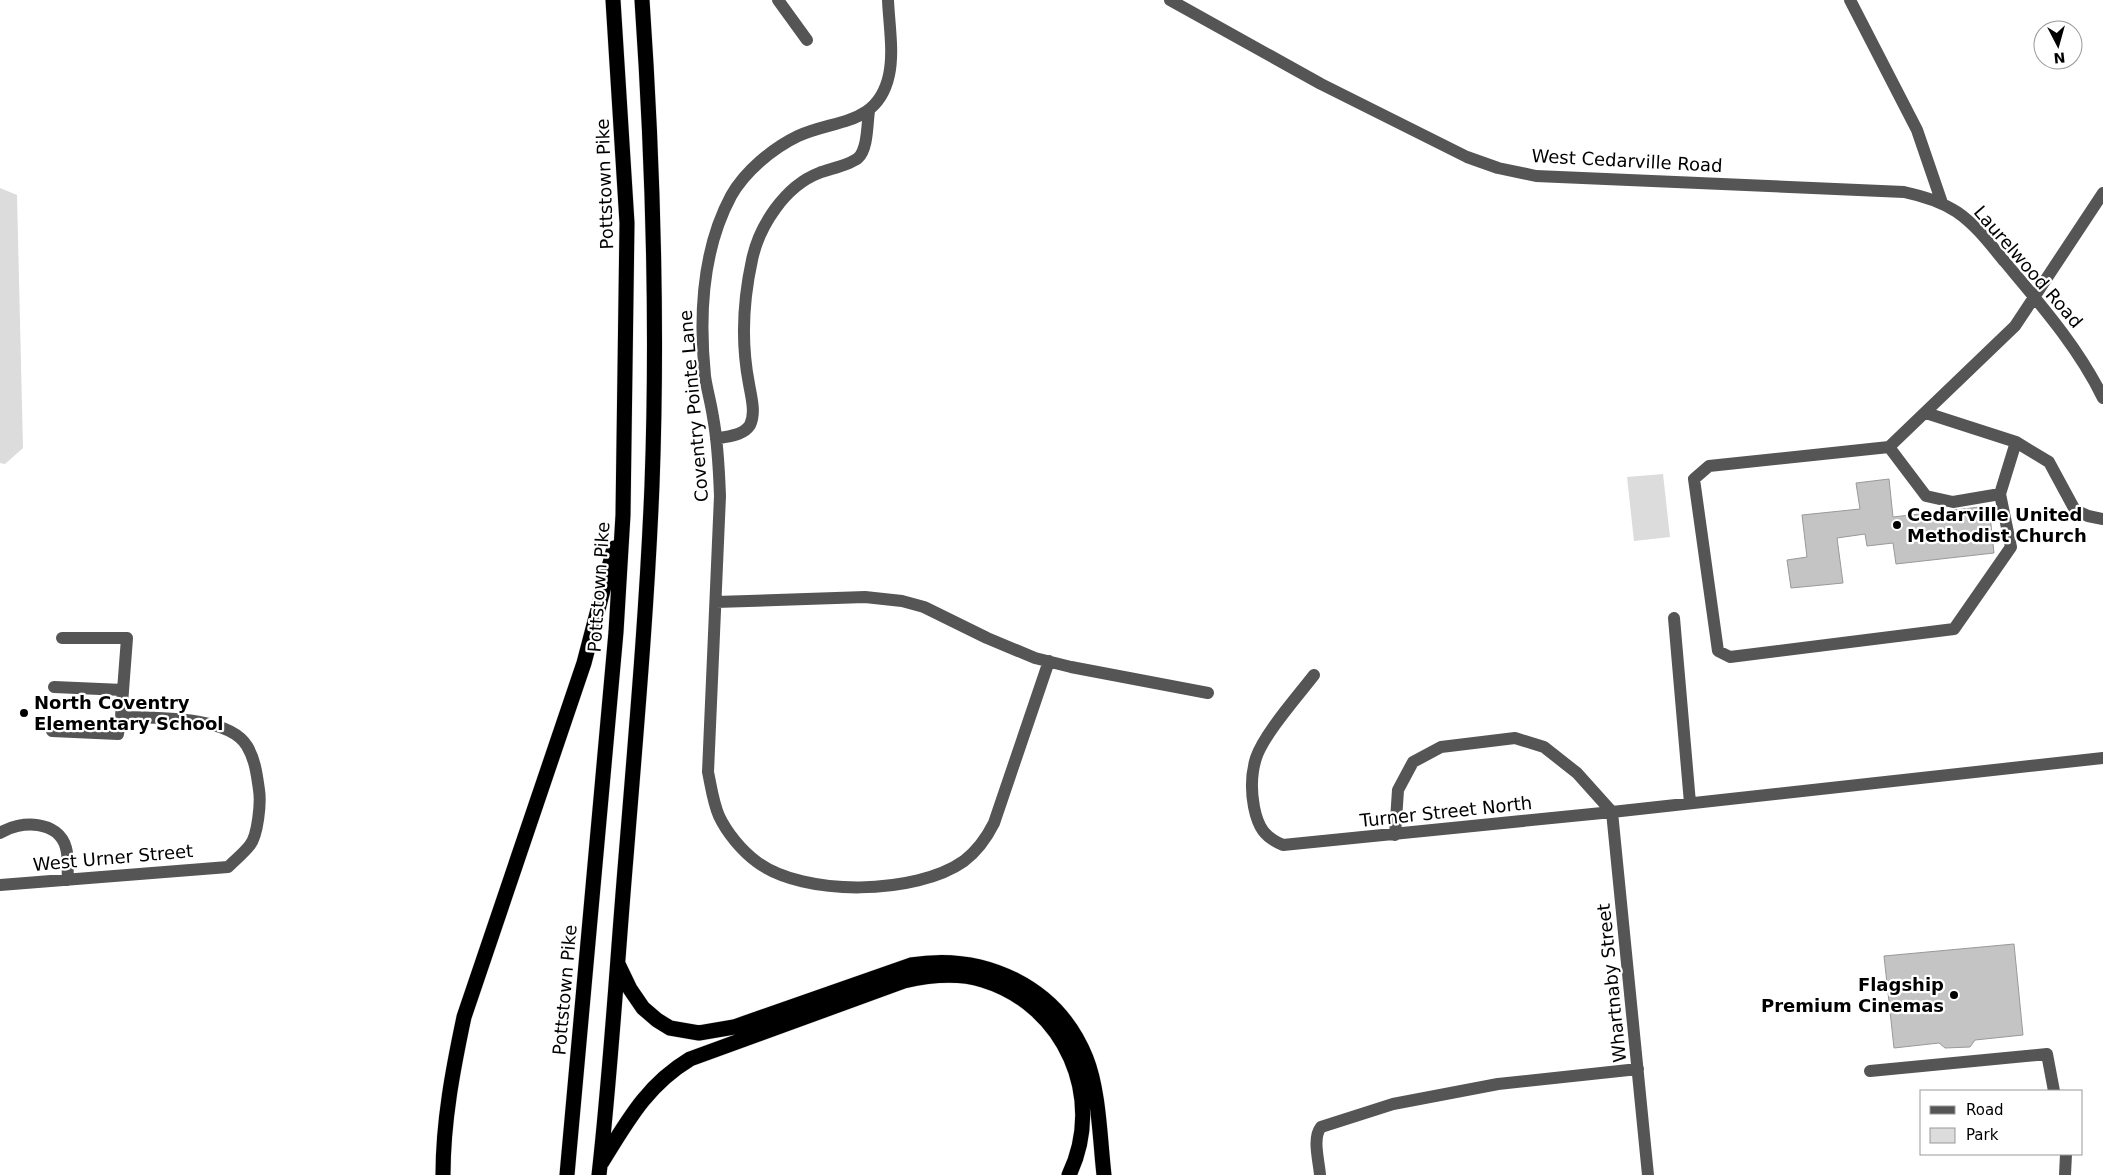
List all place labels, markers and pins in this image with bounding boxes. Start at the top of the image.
place label: Cedarville United Methodist Church [1907,504,2087,546]
marker: Cedarville United Methodist Church [1891,519,1903,531]
place label: North Coventry Elementary School [34,692,223,734]
marker: North Coventry Elementary School [18,707,30,719]
place label: Flagship Premium Cinemas [1761,974,1944,1016]
marker: Flagship Premium Cinemas [1948,989,1960,1001]

